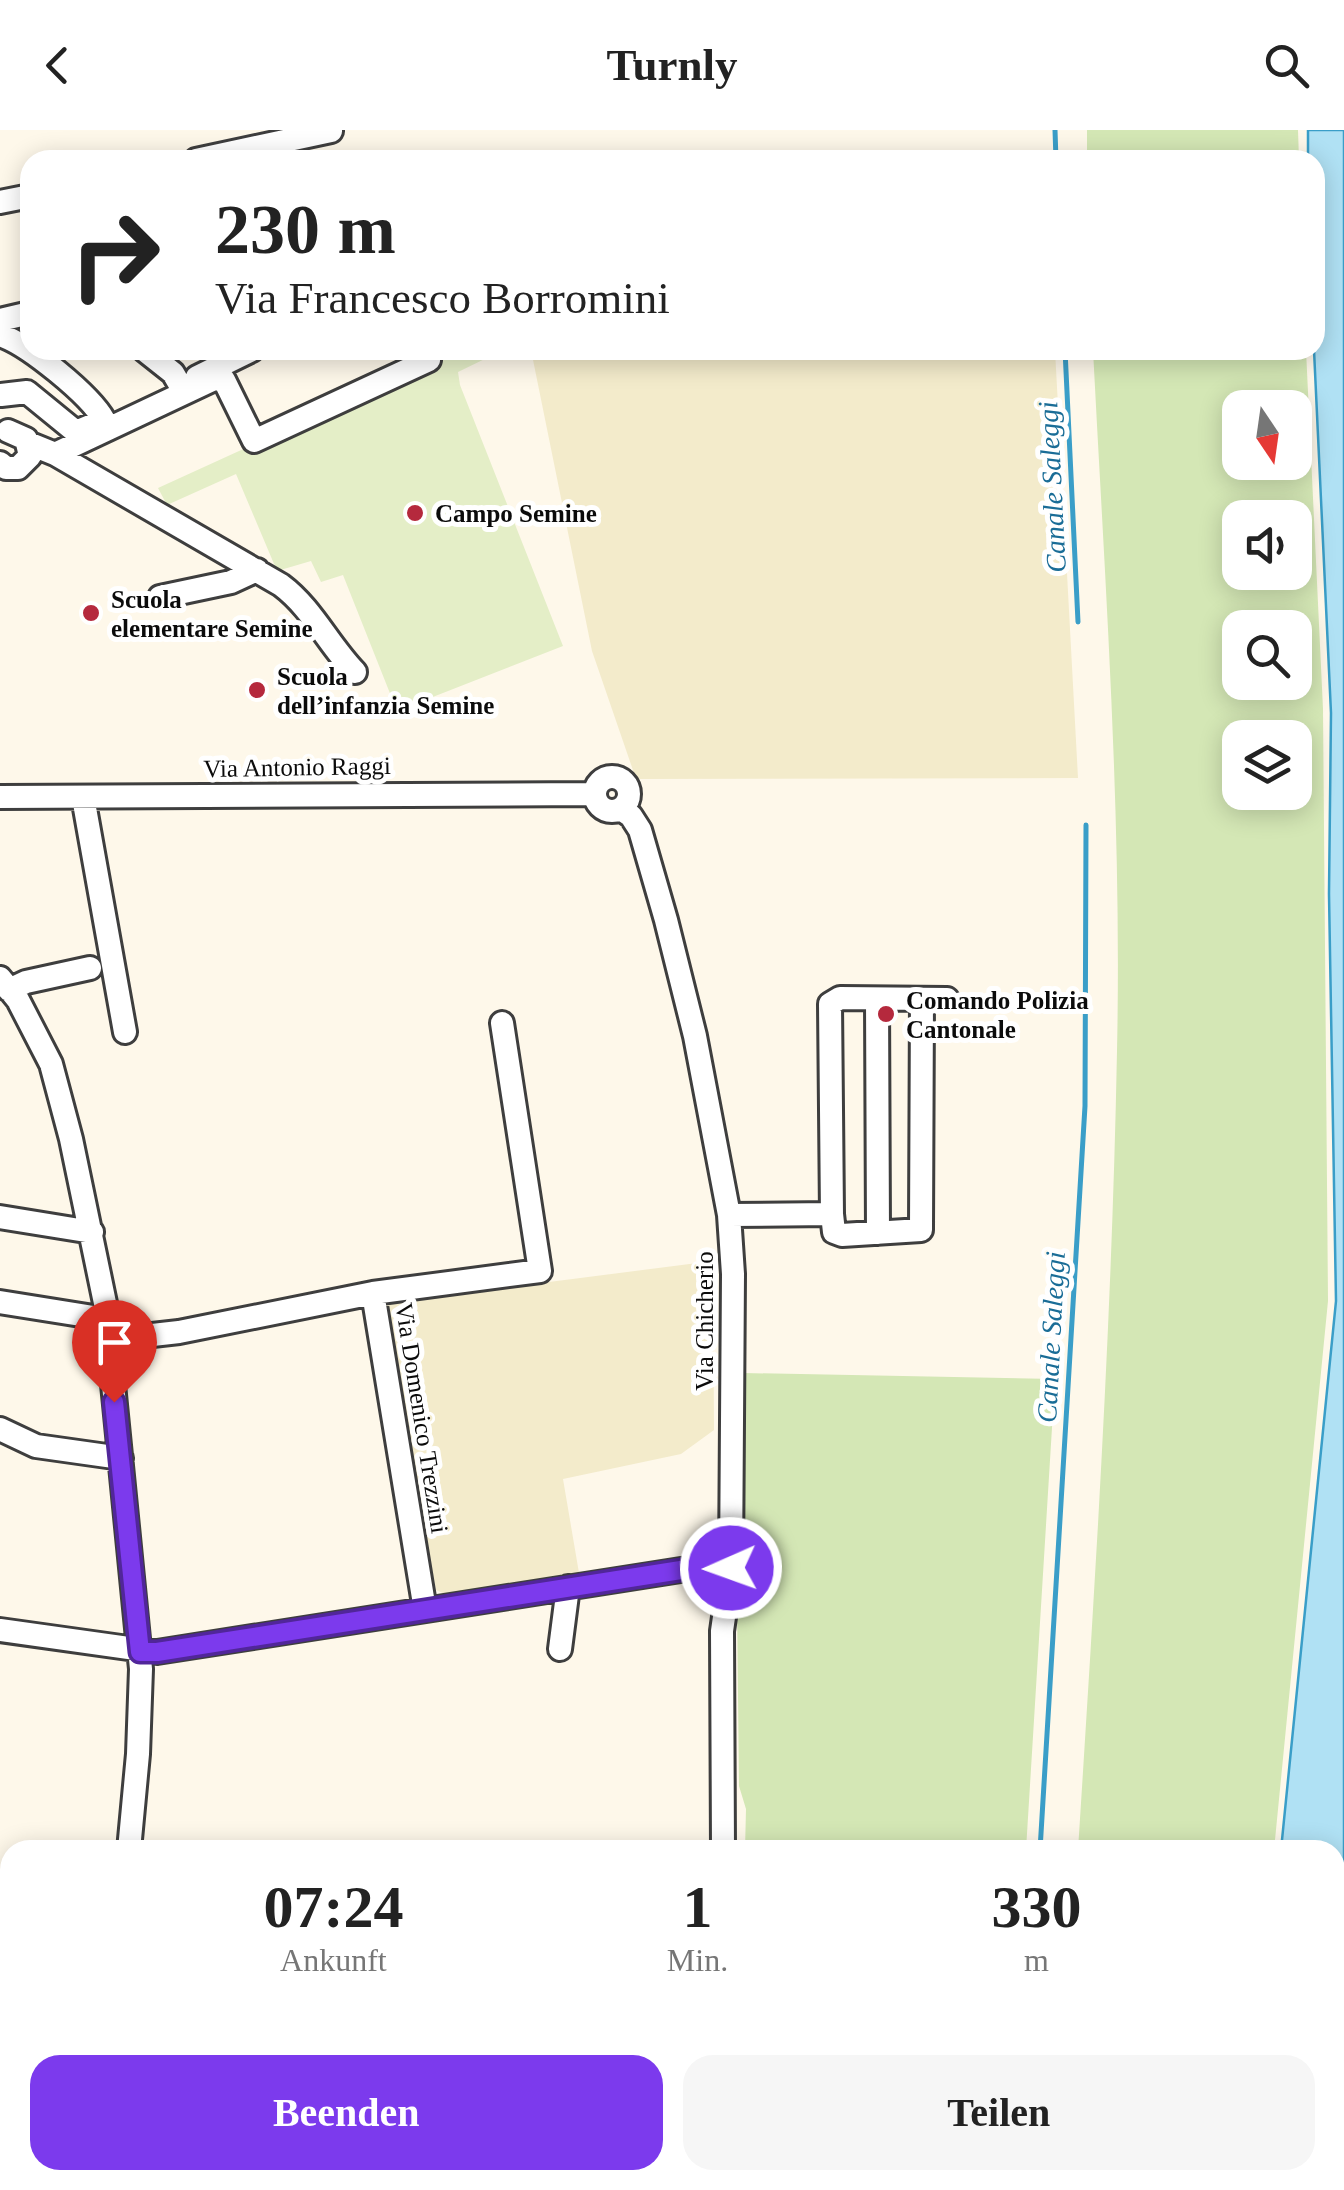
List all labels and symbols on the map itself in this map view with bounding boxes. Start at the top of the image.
north arrow [1222,390,1312,480]
water label: Canale Saleggi [1032,400,1072,574]
place label: Campo Semine [435,500,597,527]
marker: Campo Semine [404,502,426,524]
place label: Scuola elementare Semine [111,586,313,642]
marker: Scuola elementare Semine [80,602,102,624]
place label: Scuola dell’infanzia Semine [277,663,494,719]
marker: Scuola dell’infanzia Semine [246,679,268,701]
street label: Via Antonio Raggi [203,752,391,782]
place label: Comando Polizia Cantonale [906,987,1089,1043]
marker: Comando Polizia Cantonale [875,1003,897,1025]
water label: Canale Saleggi [1031,1250,1071,1424]
street label: Via Chicherio [691,1251,718,1391]
pin [72,1300,157,1403]
street label: Via Domenico Trezzini [390,1301,454,1535]
position arrow [679,1516,783,1620]

